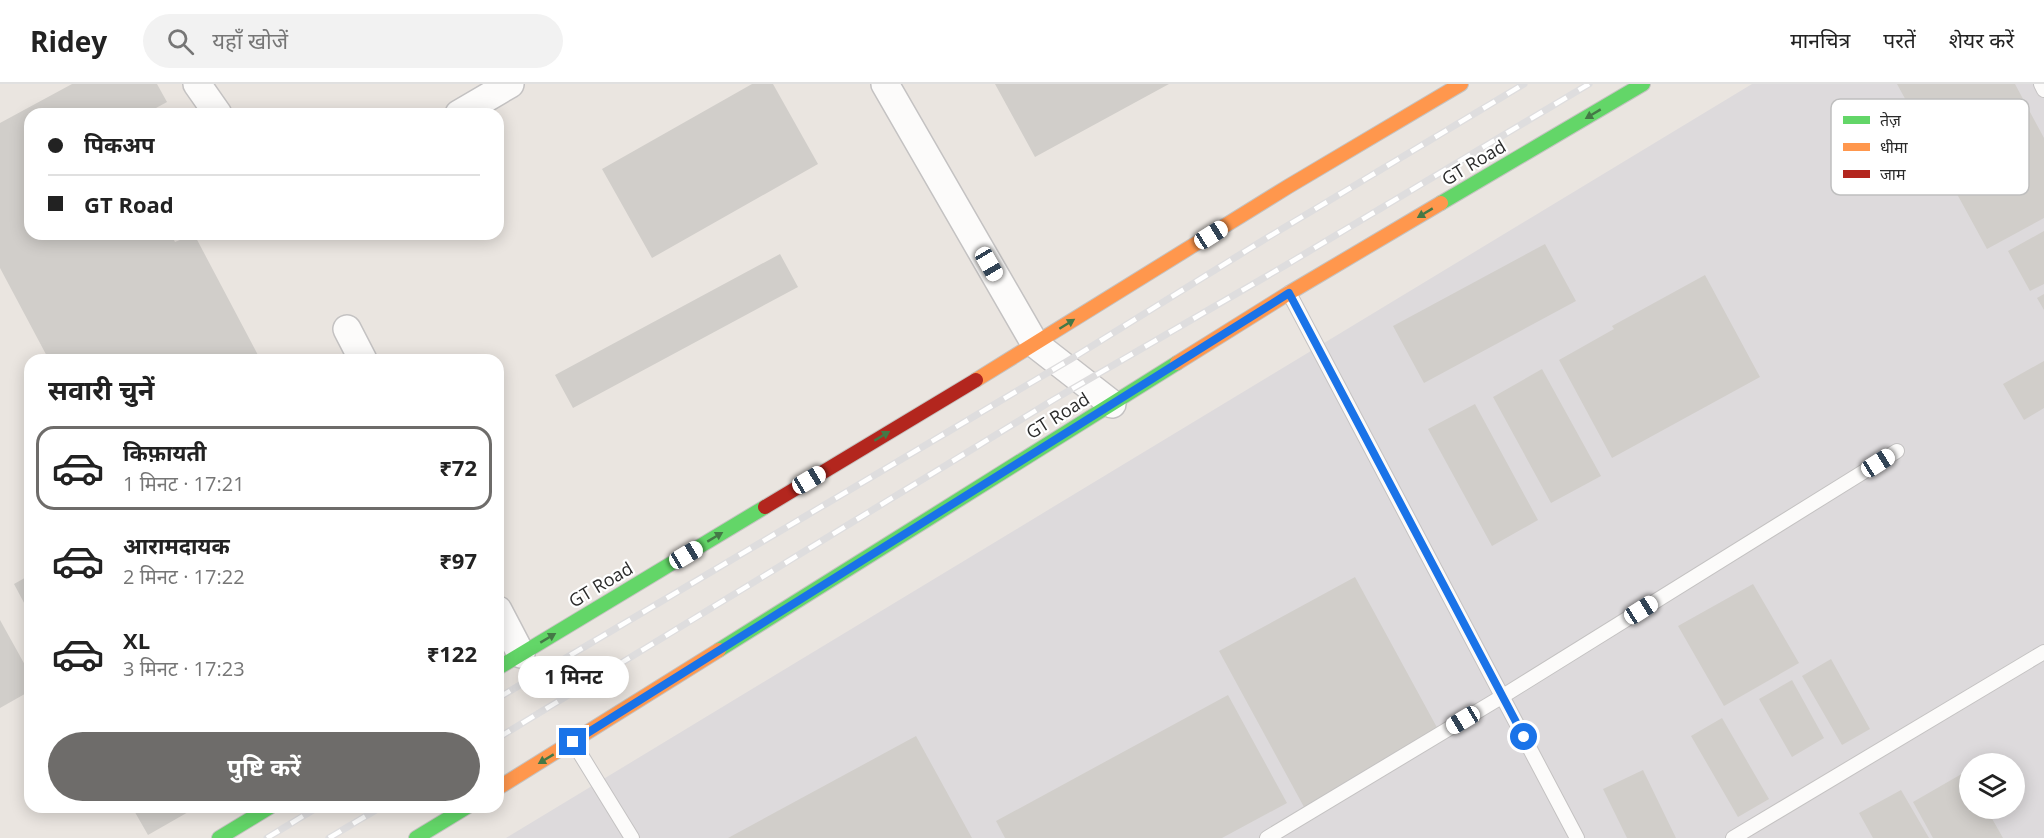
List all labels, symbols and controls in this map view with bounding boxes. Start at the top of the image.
search box [143,14,563,68]
text: Ridey [30,22,107,60]
icon: search [164,25,197,58]
text: यहाँ खोजें [212,25,288,55]
text: मानचित्र [1790,26,1850,54]
text: परतें [1883,26,1916,54]
text: शेयर करें [1949,26,2014,54]
legend [1831,99,2029,195]
one-way arrow [1585,108,1601,119]
text: तेज़ [1880,109,1902,131]
text: पिकअप [84,129,155,159]
street label: GT Road [1437,134,1510,191]
text: धीमा [1880,136,1909,158]
text: जाम [1880,163,1906,185]
text: GT Road [84,189,174,219]
one-way arrow [1417,207,1433,218]
car [1191,218,1231,252]
car [972,244,1006,284]
one-way arrow [1058,319,1075,330]
text: सवारी चुनें [48,371,154,408]
street label: GT Road [1021,386,1094,444]
one-way arrow [874,431,890,442]
text: किफ़ायती [123,437,207,467]
icon: car [51,441,105,495]
car [1858,446,1898,480]
text: ₹72 [439,452,477,482]
car [789,463,829,497]
text: 1 मिनट · 17:21 [123,470,245,497]
text: आरामदायक [123,530,230,560]
one-way arrow [707,532,724,542]
icon: car [51,534,105,588]
car [666,538,706,572]
text: ₹97 [439,545,477,575]
street label: GT Road [564,556,637,613]
text: 2 मिनट · 17:22 [123,563,245,590]
car [1621,593,1661,627]
text: XL [123,625,150,655]
icon: car [51,627,105,681]
one-way arrow [540,632,556,643]
text: ₹122 [427,638,477,668]
text: 3 मिनट · 17:23 [123,655,245,682]
callout: 1 मिनट [518,655,628,697]
text: 1 मिनट [544,663,603,690]
car [1443,703,1483,737]
route start [1510,723,1537,750]
route end [559,728,586,755]
button: पुष्टि करें [48,732,480,801]
one-way arrow [538,753,554,764]
map controls [1959,753,2025,819]
button: layers [1959,753,2025,819]

